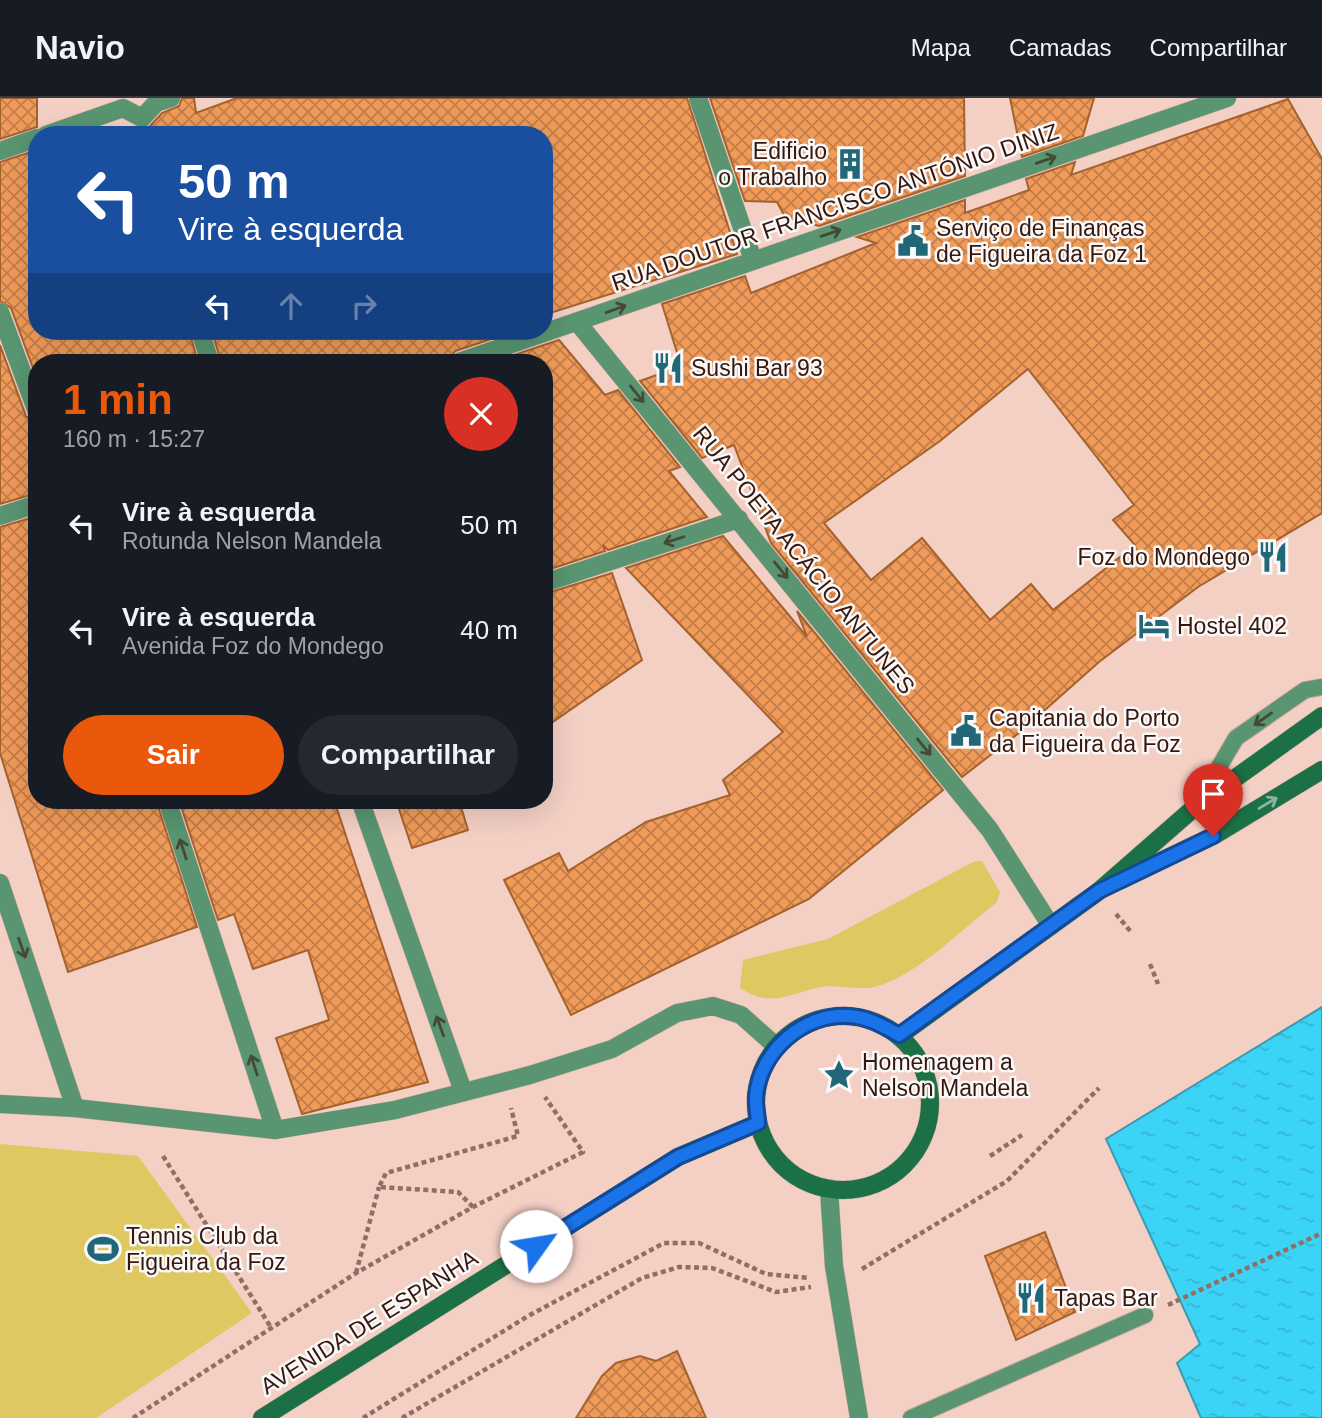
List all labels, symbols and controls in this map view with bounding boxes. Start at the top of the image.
text: Navio [35,29,125,66]
text: Mapa [911,34,971,61]
text: Camadas [1009,34,1112,61]
text: Compartilhar [1150,34,1287,61]
street label: RUA DOUTOR FRANCISCO ANTÓNIO DINIZ [608,118,1062,296]
place label: Edificio o Trabalho [718,138,827,190]
building icon: Edificio o Trabalho [833,147,867,181]
one-way arrow [1035,153,1057,166]
icon: left [63,154,154,245]
text: 50 m [178,154,290,208]
text: Vire à esquerda [178,211,403,247]
place label: Serviço de Finanças de Figueira da Foz 1 [936,215,1147,267]
public building icon: Serviço de Finanças de Figueira da Foz 1 [896,224,930,258]
one-way arrow [819,226,841,238]
icon: left [199,287,237,325]
icon: ahead [272,287,310,325]
icon: right [345,287,383,325]
one-way arrow [605,302,627,314]
restaurant icon: Sushi Bar 93 [651,351,685,385]
place label: Sushi Bar 93 [691,355,823,381]
text: 1 min [63,376,173,423]
button: close [444,377,518,451]
one-way arrow [629,385,645,403]
street label: RUA POETA ACÁCIO ANTUNES [688,421,920,699]
text: 160 m · 15:27 [63,426,205,452]
text: Vire à esquerda [122,497,315,527]
icon: left [63,507,101,545]
text: 50 m [460,510,518,540]
text: Rotunda Nelson Mandela [122,528,382,554]
one-way arrow [664,535,686,547]
restaurant icon: Foz do Mondego [1256,540,1290,574]
place label: Foz do Mondego [1077,544,1250,570]
one-way arrow [773,561,789,579]
text: Vire à esquerda [122,602,315,632]
hotel icon: Hostel 402 [1137,609,1171,643]
icon: left [63,612,101,650]
place label: Hostel 402 [1177,613,1287,639]
text: 40 m [460,615,518,645]
text: Avenida Foz do Mondego [122,633,384,659]
place label: Capitania do Porto da Figueira da Foz [989,705,1181,757]
one-way arrow [1254,712,1273,726]
public building icon: Capitania do Porto da Figueira da Foz [949,714,983,748]
button: Sair [63,715,284,795]
button: Compartilhar [298,715,518,795]
one-way arrow [916,738,931,756]
pin [1183,764,1243,836]
icon: arrive [1194,775,1232,813]
one-way arrow [1257,795,1277,809]
one-way arrow [176,838,189,860]
one-way arrow [16,937,29,959]
one-way arrow [433,1016,445,1038]
place label: Homenagem a Nelson Mandela [862,1049,1028,1101]
one-way arrow [247,1055,259,1077]
place icon: Homenagem a Nelson Mandela [822,1058,856,1092]
position arrow [499,1209,573,1283]
place label: Tennis Club da Figueira da Foz [126,1223,286,1275]
sports icon: Tennis Club da Figueira da Foz [86,1232,120,1266]
street label: AVENIDA DE ESPANHA [256,1244,483,1400]
restaurant icon: Tapas Bar [1014,1281,1048,1315]
place label: Tapas Bar [1054,1285,1158,1311]

